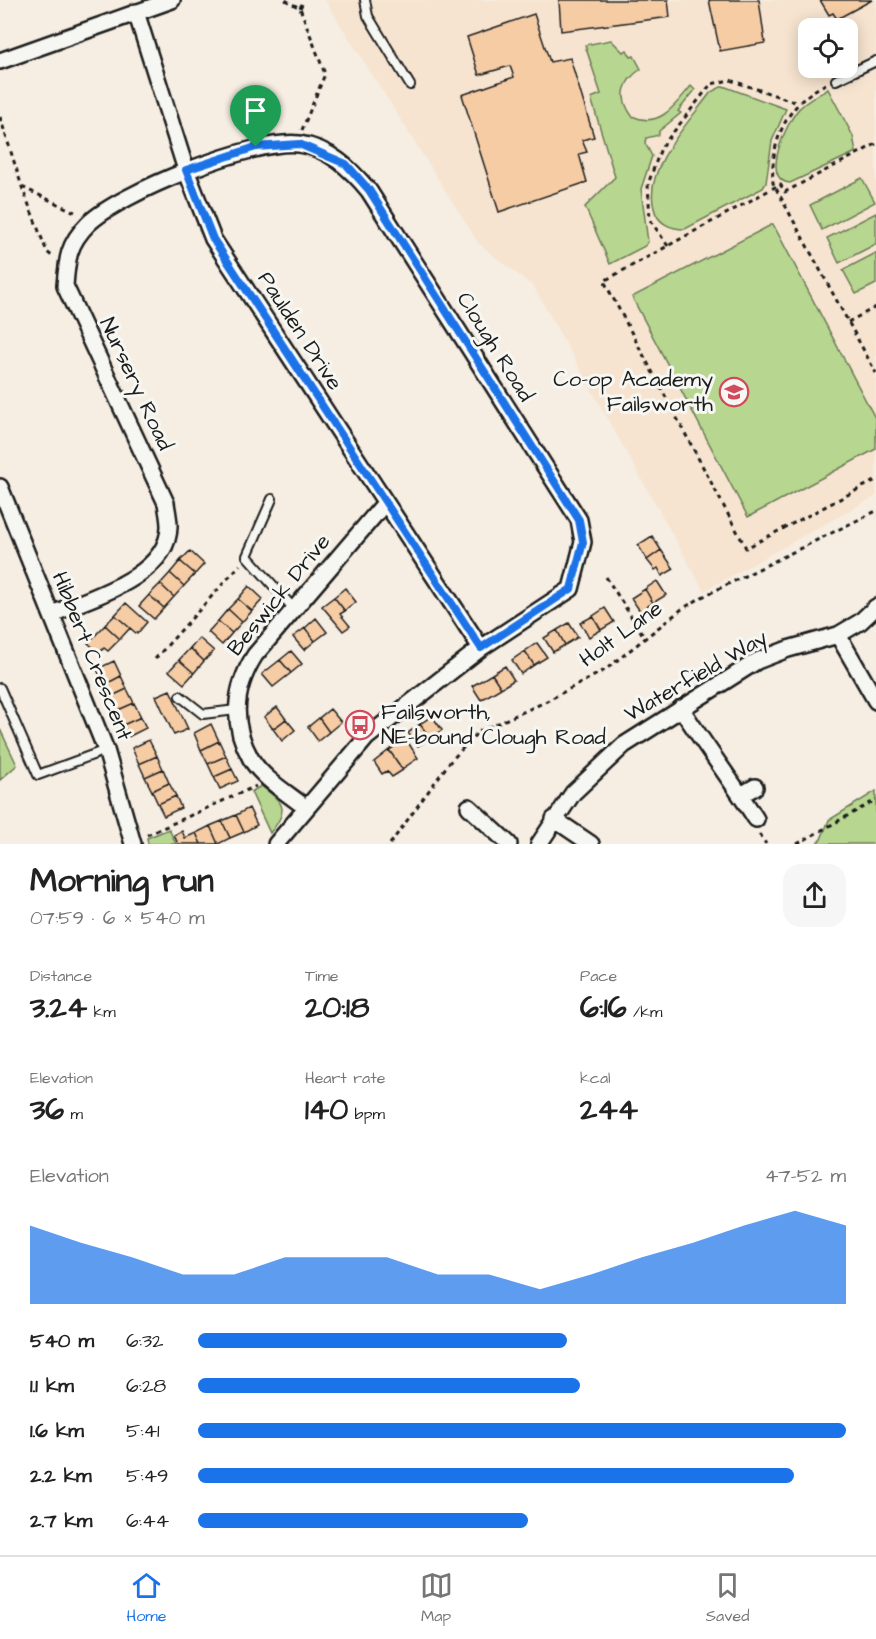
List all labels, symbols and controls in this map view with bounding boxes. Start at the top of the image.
map controls [798,18,858,78]
button: locate [798,18,858,78]
pin [230,85,281,147]
icon: arrive [239,94,272,127]
street label: Paulden Drive [250,266,350,397]
street label: Clough Road [448,286,541,408]
street label: Nursery Road [91,312,180,456]
place label: Co-op Academy Failsworth [553,364,713,420]
school or university icon: Co-op Academy Failsworth [718,376,750,408]
street label: Beswick Drive [220,527,338,663]
street label: Hibbert Crescent [44,567,140,745]
street label: Holt Lane [573,593,669,675]
street label: Waterfield Way [619,622,774,730]
place label: Failsworth, NE-bound Clough Road [381,697,606,754]
bus stop icon: Failsworth, NE-bound Clough Road [344,709,376,741]
text: Morning run [30,858,214,904]
button: share [783,864,846,927]
text: 07:59 · 6 × 540 m [30,904,205,932]
text: Distance [30,965,92,987]
text: Time [305,965,339,987]
text: Pace [580,965,617,987]
text: 3.24 [30,987,87,1029]
text: 20:18 [305,987,369,1029]
text: 6:16 [580,987,626,1029]
text: km [87,1001,116,1023]
text: /km [626,1001,662,1023]
text: Elevation [30,1067,93,1089]
text: Heart rate [305,1067,385,1089]
text: kcal [580,1067,611,1089]
text: 36 [30,1089,64,1131]
text: 140 [305,1089,348,1131]
text: 244 [580,1089,638,1131]
text: m [64,1103,83,1125]
text: bpm [348,1103,385,1125]
text: Elevation [30,1162,109,1190]
text: 47–52 m [765,1162,846,1190]
text: 540 m [30,1327,94,1355]
text: 6:32 [126,1327,164,1355]
text: 1.1 km [30,1372,74,1400]
text: 6:28 [126,1372,166,1400]
text: 1.6 km [30,1417,84,1445]
text: 5:41 [126,1417,160,1445]
text: 2.2 km [30,1462,92,1490]
text: 5:49 [126,1462,169,1490]
text: 2.7 km [30,1507,92,1535]
text: 6:44 [126,1507,169,1535]
tab: Home [127,1569,166,1627]
tab: Map [420,1569,453,1627]
tab: Saved [706,1569,749,1627]

